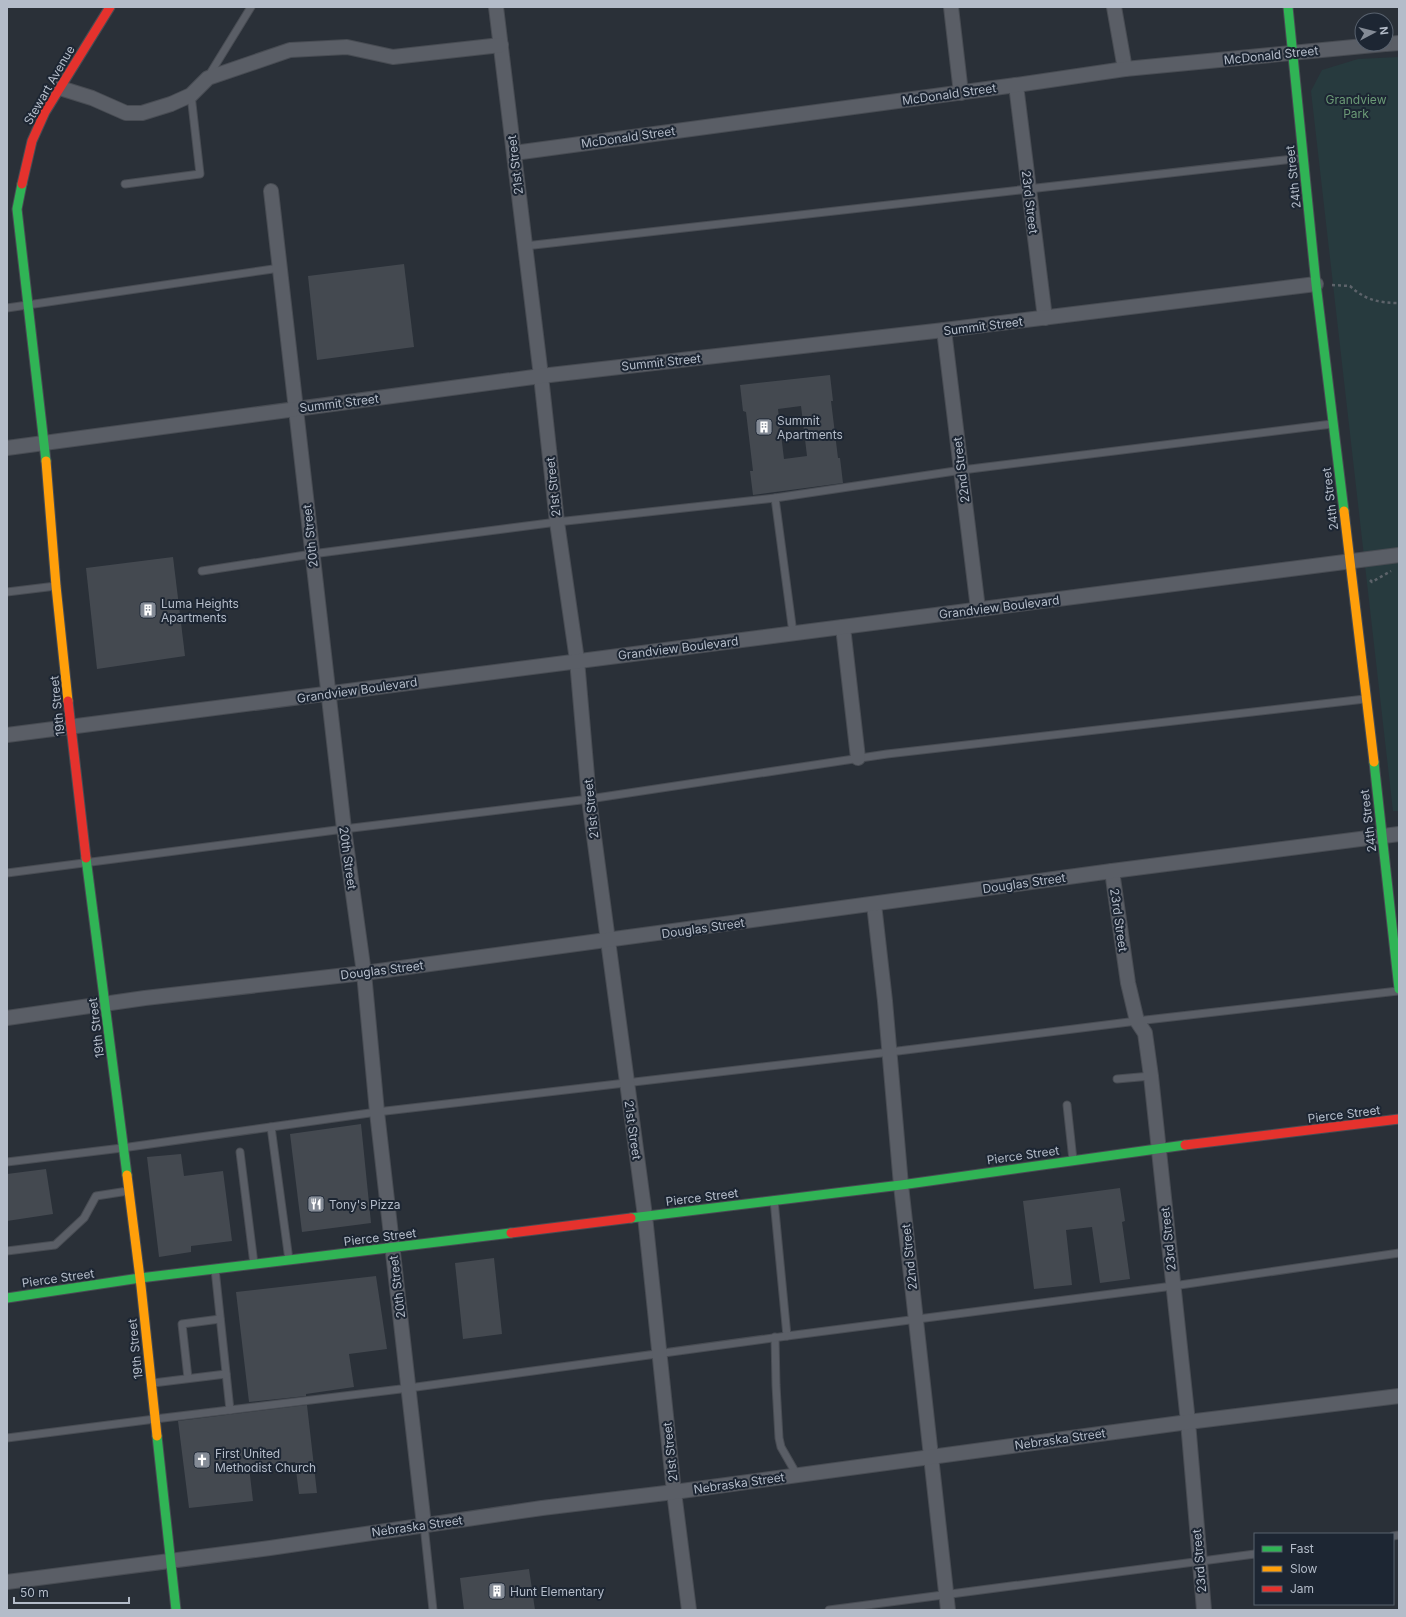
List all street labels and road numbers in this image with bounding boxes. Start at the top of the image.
street label: Stewart Avenue [20,43,78,127]
street label: McDonald Street [1223,43,1319,67]
street label: McDonald Street [901,80,997,108]
street label: McDonald Street [580,123,676,151]
street label: 21st Street [504,134,526,196]
street label: 24th Street [1282,145,1304,209]
street label: 23rd Street [1019,170,1041,235]
street label: Summit Street [942,314,1024,338]
street label: Summit Street [620,350,702,374]
street label: Summit Street [298,391,380,415]
street label: 22nd Street [950,436,972,504]
street label: 21st Street [542,456,564,517]
street label: 24th Street [1319,467,1341,531]
street label: 20th Street [299,504,321,568]
street label: Grandview Boulevard [938,592,1060,622]
street label: Grandview Boulevard [617,633,739,663]
street label: Grandview Boulevard [296,674,418,706]
street label: 19th Street [46,675,68,737]
street label: 21st Street [580,778,602,839]
street label: 24th Street [1357,789,1379,853]
street label: 20th Street [336,826,360,890]
street label: Douglas Street [982,870,1066,896]
street label: 23rd Street [1107,887,1131,953]
street label: Douglas Street [661,915,745,941]
street label: Douglas Street [340,957,424,983]
street label: 19th Street [85,997,107,1059]
street label: 21st Street [621,1099,645,1161]
street label: Pierce Street [1307,1102,1381,1126]
street label: Pierce Street [986,1142,1060,1168]
street label: Pierce Street [665,1185,739,1209]
street label: 23rd Street [1157,1207,1179,1271]
street label: 22nd Street [898,1223,920,1291]
street label: Pierce Street [343,1225,417,1249]
street label: 20th Street [386,1255,408,1319]
street label: Pierce Street [21,1265,95,1291]
street label: 19th Street [124,1318,146,1380]
street label: 21st Street [659,1421,681,1482]
street label: Nebraska Street [1014,1425,1106,1453]
street label: Nebraska Street [693,1469,785,1497]
street label: Nebraska Street [371,1512,463,1540]
street label: 23rd Street [1189,1529,1209,1593]

